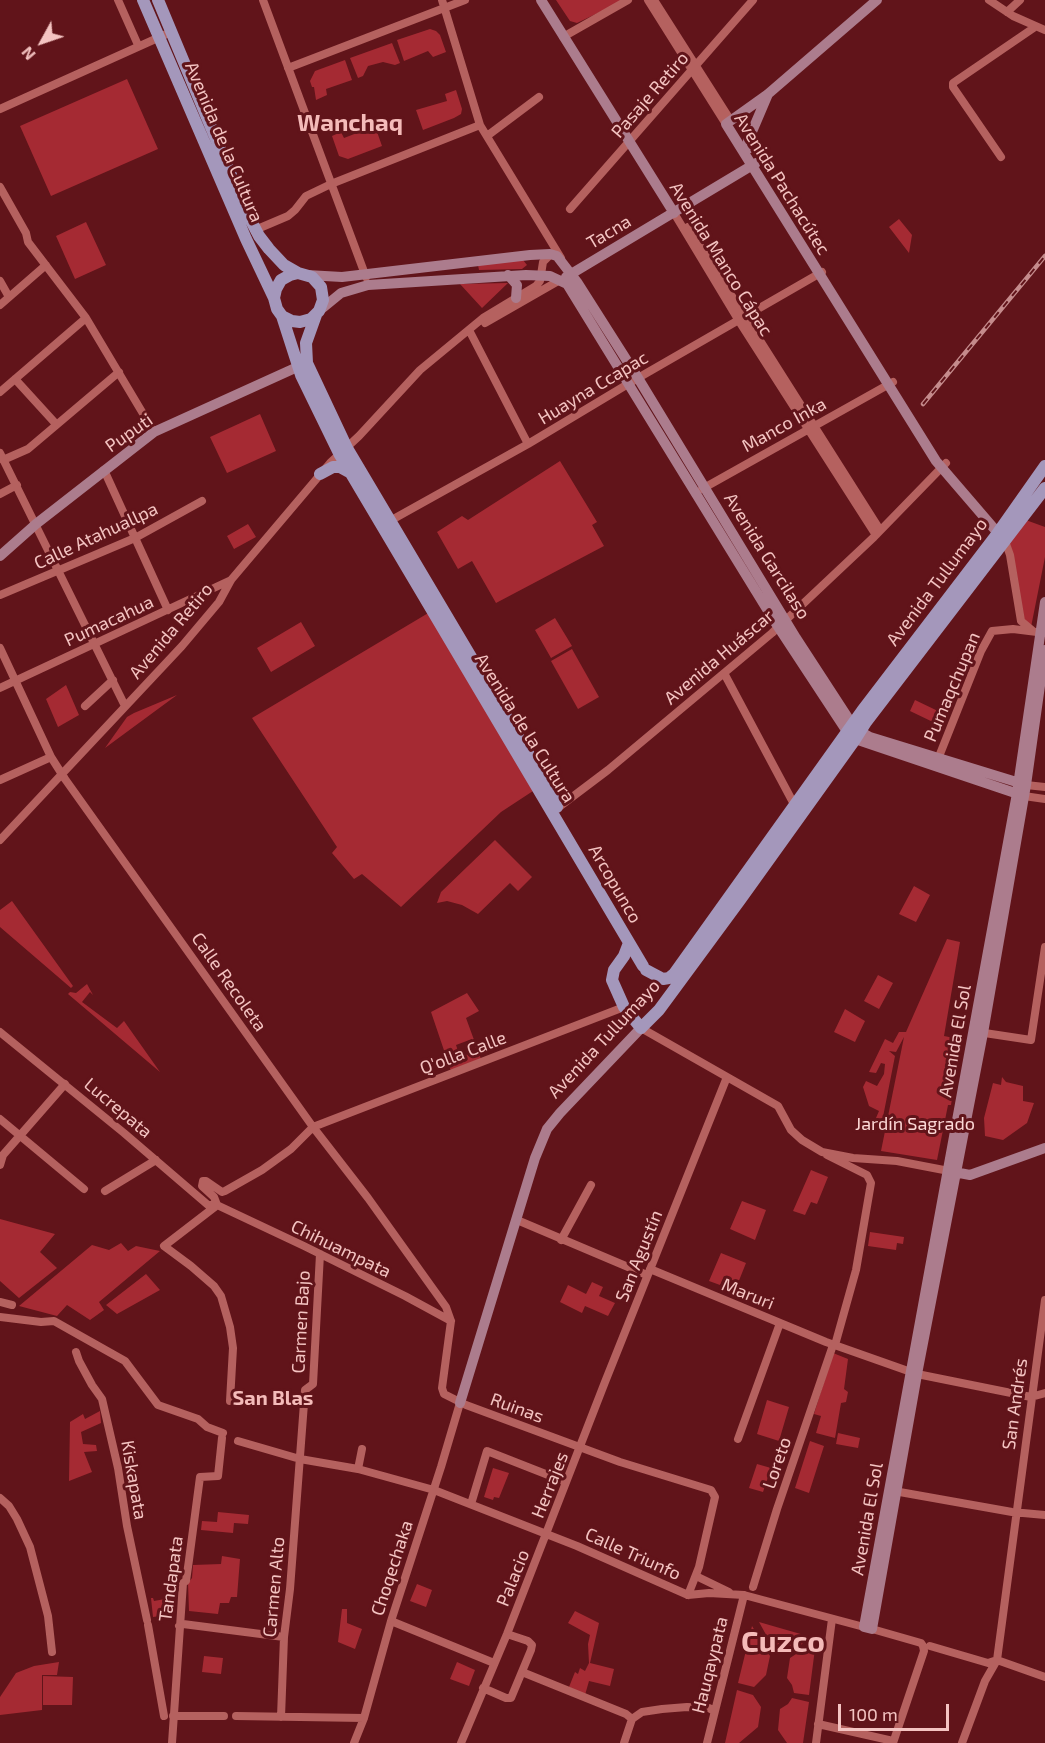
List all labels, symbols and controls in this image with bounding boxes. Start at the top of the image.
north arrow [12,12,72,72]
text: N [17,43,39,64]
street label: Pasaje Retiro [607,48,693,142]
street label: Avenida de la Cultura [180,58,268,226]
district label: Wanchaq [297,109,403,137]
street label: Avenida Pachacútec [730,109,834,259]
street label: Avenida Manco Cápac [665,178,777,340]
street label: Tacna [583,210,635,254]
street label: Huayna Ccapac [534,347,652,429]
street label: Manco Inka [738,393,830,457]
street label: Puputi [101,409,157,457]
street label: Avenida Garcilaso [719,489,815,623]
street label: Calle Atahuallpa [31,498,161,574]
street label: Avenida Tullumayo [882,514,992,650]
street label: Avenida Retiro [125,579,217,683]
street label: Pumacahua [61,591,157,651]
street label: Avenida Huáscar [660,605,778,709]
street label: Pumaqchupan [919,629,985,745]
street label: Avenida de la Cultura [470,649,580,807]
street label: Arcopunco [584,841,646,927]
street label: Calle Recoleta [187,928,271,1036]
street label: Avenida Tullumayo [543,975,665,1103]
street label: Avenida El Sol [934,983,976,1099]
street label: Q'olla Calle [417,1027,509,1079]
street label: Lucrepata [80,1073,156,1143]
park label: Jardín Sagrado [855,1113,975,1135]
street label: San Agustín [611,1207,667,1305]
street label: Chihuampata [287,1215,395,1283]
street label: Carmen Bajo [288,1270,314,1374]
street label: Maruri [719,1274,777,1314]
street label: San Andrés [998,1357,1032,1451]
district label: San Blas [233,1386,313,1410]
street label: Ruinas [487,1388,547,1428]
street label: Loreto [758,1434,796,1492]
street label: Kiskapata [116,1439,152,1521]
street label: Herrajes [527,1449,573,1521]
street label: Avenida El Sol [846,1461,888,1577]
street label: Choqechaka [366,1518,418,1618]
street label: Calle Triunfo [582,1523,684,1585]
street label: Tandapata [154,1535,188,1623]
street label: Carmen Alto [259,1536,289,1638]
street label: Palacio [492,1547,534,1609]
street label: Hauqaypata [688,1614,732,1716]
district label: Cuzco [741,1624,825,1660]
scale bar [841,1692,952,1730]
text: 100 m [849,1703,898,1725]

